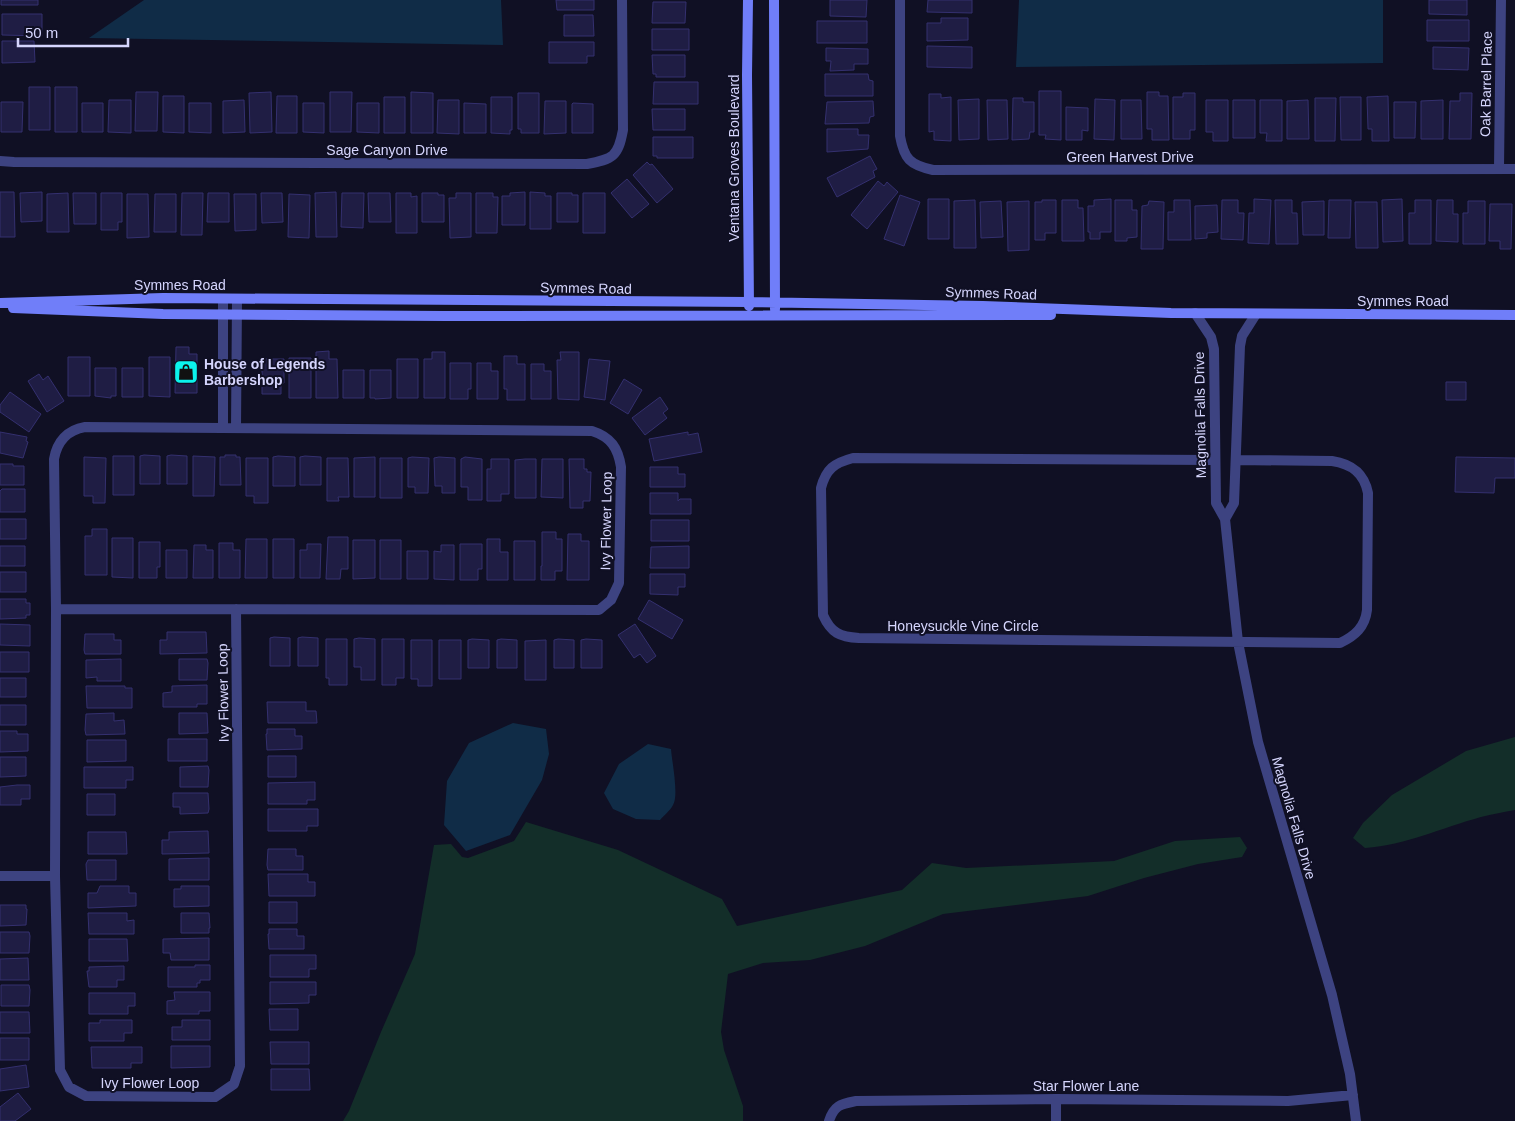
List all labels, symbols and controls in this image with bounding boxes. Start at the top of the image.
scale bar [18,15,128,47]
text: 50 m [25,24,58,41]
street label: Oak Barrel Place [1477,31,1495,137]
street label: Ventana Groves Boulevard [726,74,742,242]
street label: Sage Canyon Drive [326,142,448,158]
street label: Green Harvest Drive [1066,149,1194,165]
street label: Symmes Road [134,277,226,293]
street label: Symmes Road [540,279,632,297]
street label: Symmes Road [945,283,1037,303]
street label: Symmes Road [1357,293,1449,309]
street label: Magnolia Falls Drive [1191,351,1209,479]
place label: House of Legends Barbershop [204,356,326,388]
shop icon: House of Legends Barbershop [173,359,199,385]
street label: Ivy Flower Loop [597,471,615,571]
street label: Honeysuckle Vine Circle [887,618,1039,634]
street label: Ivy Flower Loop [214,643,232,743]
street label: Magnolia Falls Drive [1269,755,1319,881]
street label: Ivy Flower Loop [101,1075,200,1091]
street label: Star Flower Lane [1033,1078,1140,1094]

